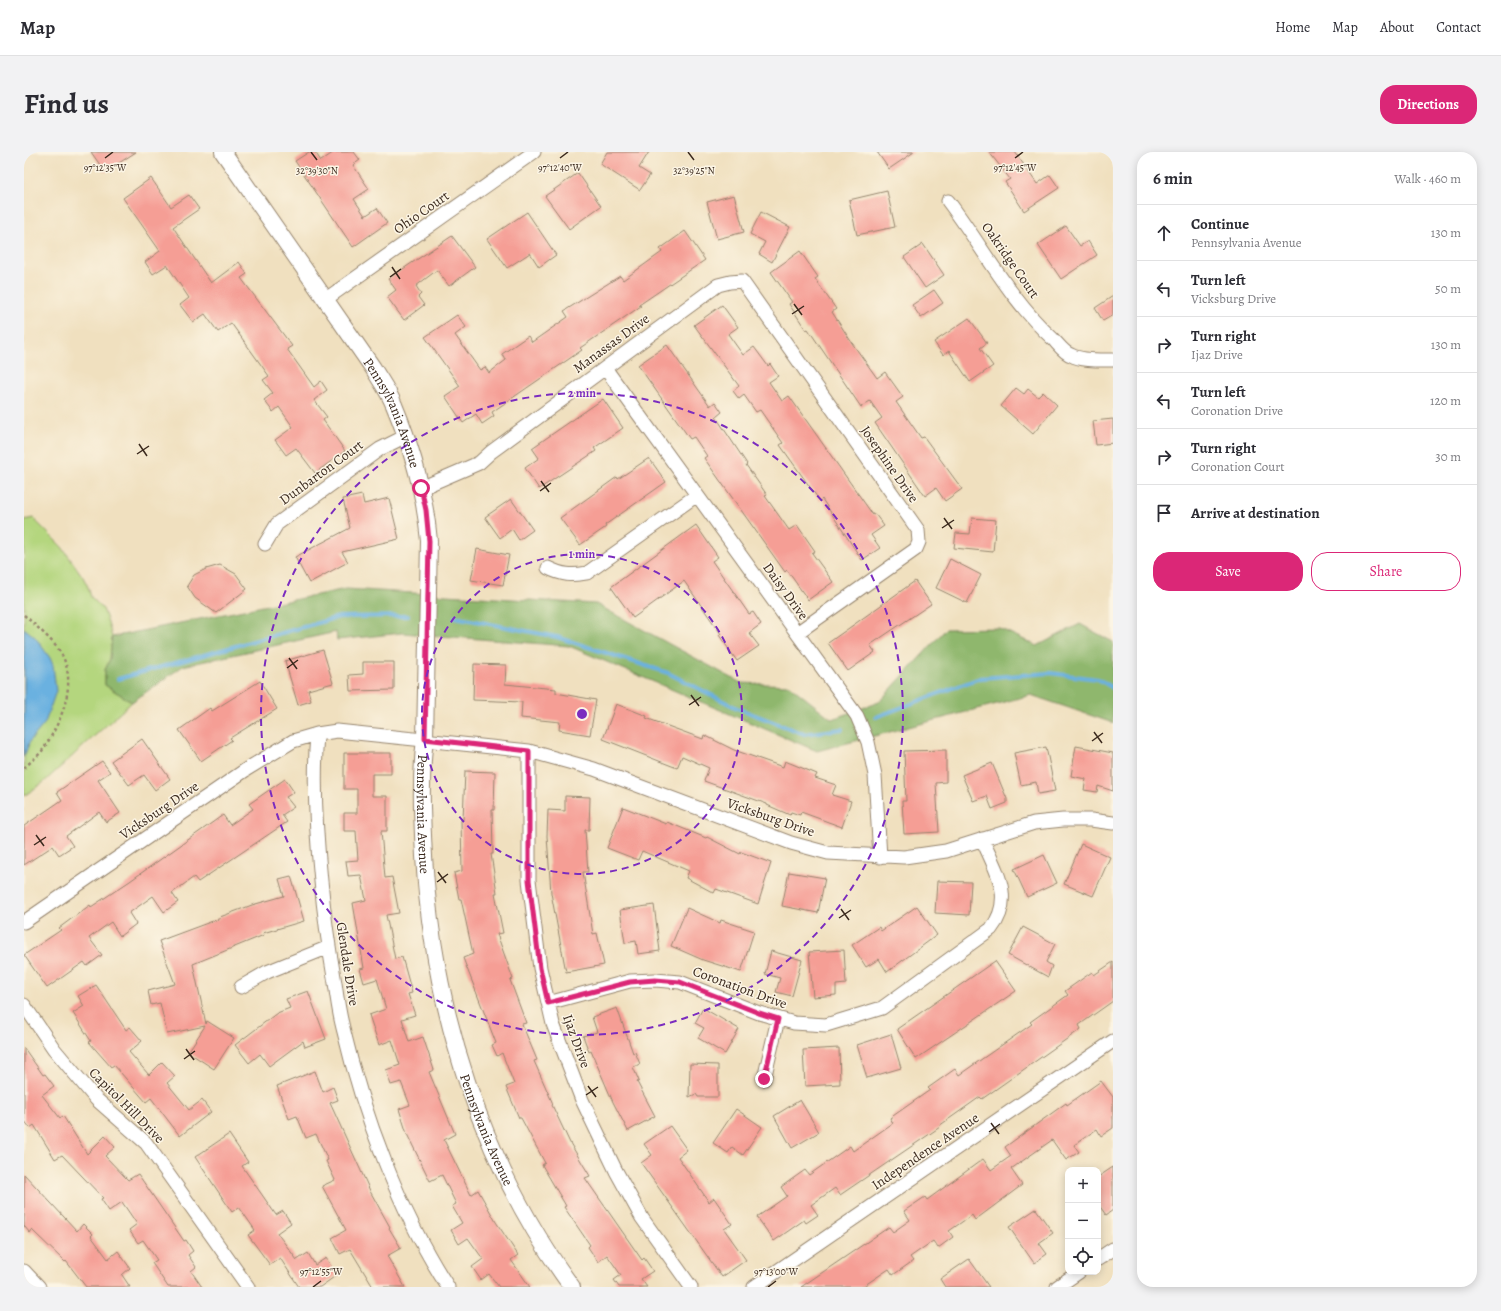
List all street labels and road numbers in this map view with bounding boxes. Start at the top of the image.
street label: Ohio Court [390,186,453,239]
street label: Oakridge Court [977,218,1044,303]
street label: Manassas Drive [569,309,653,378]
street label: Pennsylvania Avenue [359,354,424,470]
street label: Josephine Drive [856,422,923,507]
street label: Dunbarton Court [276,435,367,509]
street label: Daisy Drive [758,559,813,624]
street label: Pennsylvania Avenue [412,754,434,875]
street label: Vicksburg Drive [115,777,203,844]
street label: Vicksburg Drive [723,793,817,841]
street label: Glendale Drive [332,921,363,1007]
street label: Coronation Drive [690,962,790,1013]
street label: Ijaz Drive [558,1012,595,1071]
street label: Capitol Hill Drive [85,1063,169,1147]
street label: Pennsylvania Avenue [455,1071,518,1189]
street label: Independence Avenue [868,1108,983,1194]

